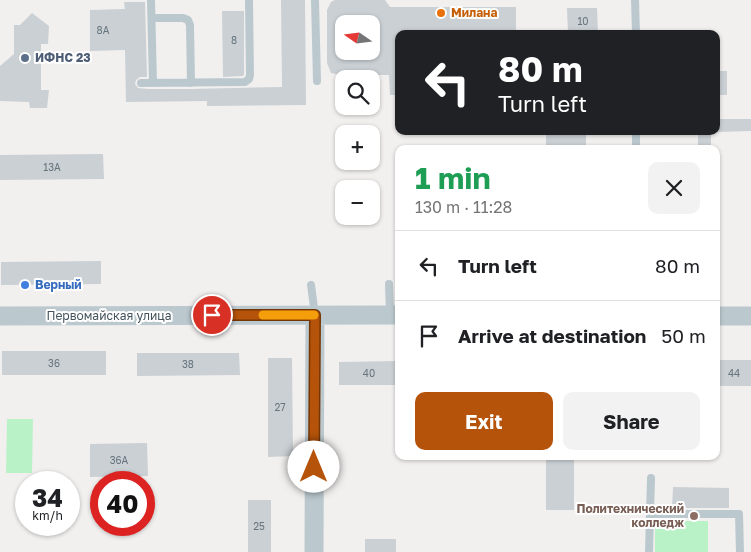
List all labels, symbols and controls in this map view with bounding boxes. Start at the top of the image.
place label: Милана [451,5,497,20]
marker: Милана [435,7,447,19]
north arrow [335,15,380,60]
map controls [335,15,380,225]
house number: 10 [577,15,589,27]
house number: 8А [97,24,110,36]
house number: 8 [231,34,237,46]
text: 80 m [498,48,583,90]
place label: ИФНС 23 [35,50,91,65]
icon: left [415,50,480,115]
marker: ИФНС 23 [19,52,31,64]
button: search [335,70,380,115]
text: Turn left [498,90,587,117]
button: + [335,125,380,170]
text: 1 min [415,160,491,196]
house number: 13А [43,161,61,173]
button: close [648,162,700,214]
button: − [335,180,380,225]
text: 130 m · 11:28 [415,197,512,217]
icon: left [415,252,443,280]
text: Turn left [458,254,537,277]
text: 80 m [655,254,700,277]
place label: Верный [35,277,82,292]
marker: Верный [19,279,31,291]
pin [191,294,233,336]
icon: arrive [198,301,226,329]
street label: Первомайская улица [46,308,172,323]
icon: arrive [415,322,443,350]
text: Arrive at destination [458,324,646,347]
text: 50 m [661,324,706,347]
house number: 36 [48,357,60,369]
house number: 38 [182,358,194,370]
house number: 40 [363,367,375,379]
house number: 44 [728,367,740,379]
button: Exit [415,392,553,450]
button: Share [563,392,700,450]
house number: 27 [274,401,286,413]
position arrow [287,440,339,492]
house number: 36А [110,454,129,466]
speed limit sign: 40 [90,471,155,536]
text: 34 [32,482,63,513]
place label: Политехнический колледж [576,501,684,530]
text: km/h [32,508,63,523]
marker: Политехнический колледж [688,510,700,522]
house number: 25 [253,520,265,532]

